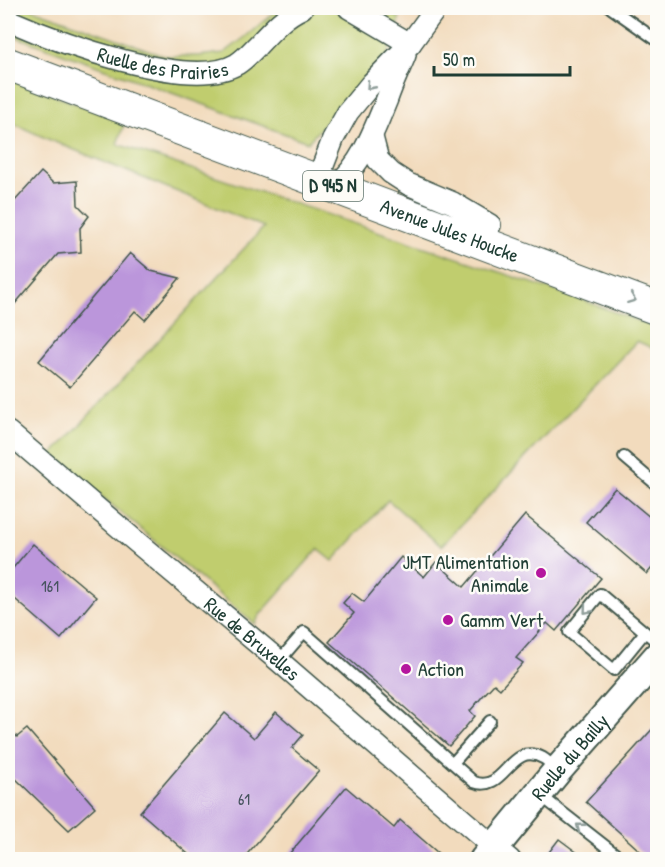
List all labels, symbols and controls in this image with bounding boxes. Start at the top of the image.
scale bar [434,39,570,77]
street label: Ruelle des Prairies [94,40,231,85]
text: 50 m [443,47,475,72]
one-way arrow [366,79,377,90]
road number: D 945 N [303,171,363,201]
street label: Avenue Jules Houcke [377,192,523,268]
one-way arrow [626,292,637,304]
place label: JMT Alimentation Animale [402,548,529,598]
marker: JMT Alimentation Animale [534,566,548,580]
house number: 161 [41,575,59,597]
street label: Rue de Bruxelles [199,590,306,687]
one-way arrow [583,603,594,614]
place label: Gamm Vert [460,606,544,633]
marker: Gamm Vert [441,613,455,627]
place label: Action [418,655,464,682]
marker: Action [399,662,413,676]
street label: Ruelle du Bailly [525,708,614,806]
house number: 61 [238,788,250,810]
one-way arrow [576,823,587,834]

